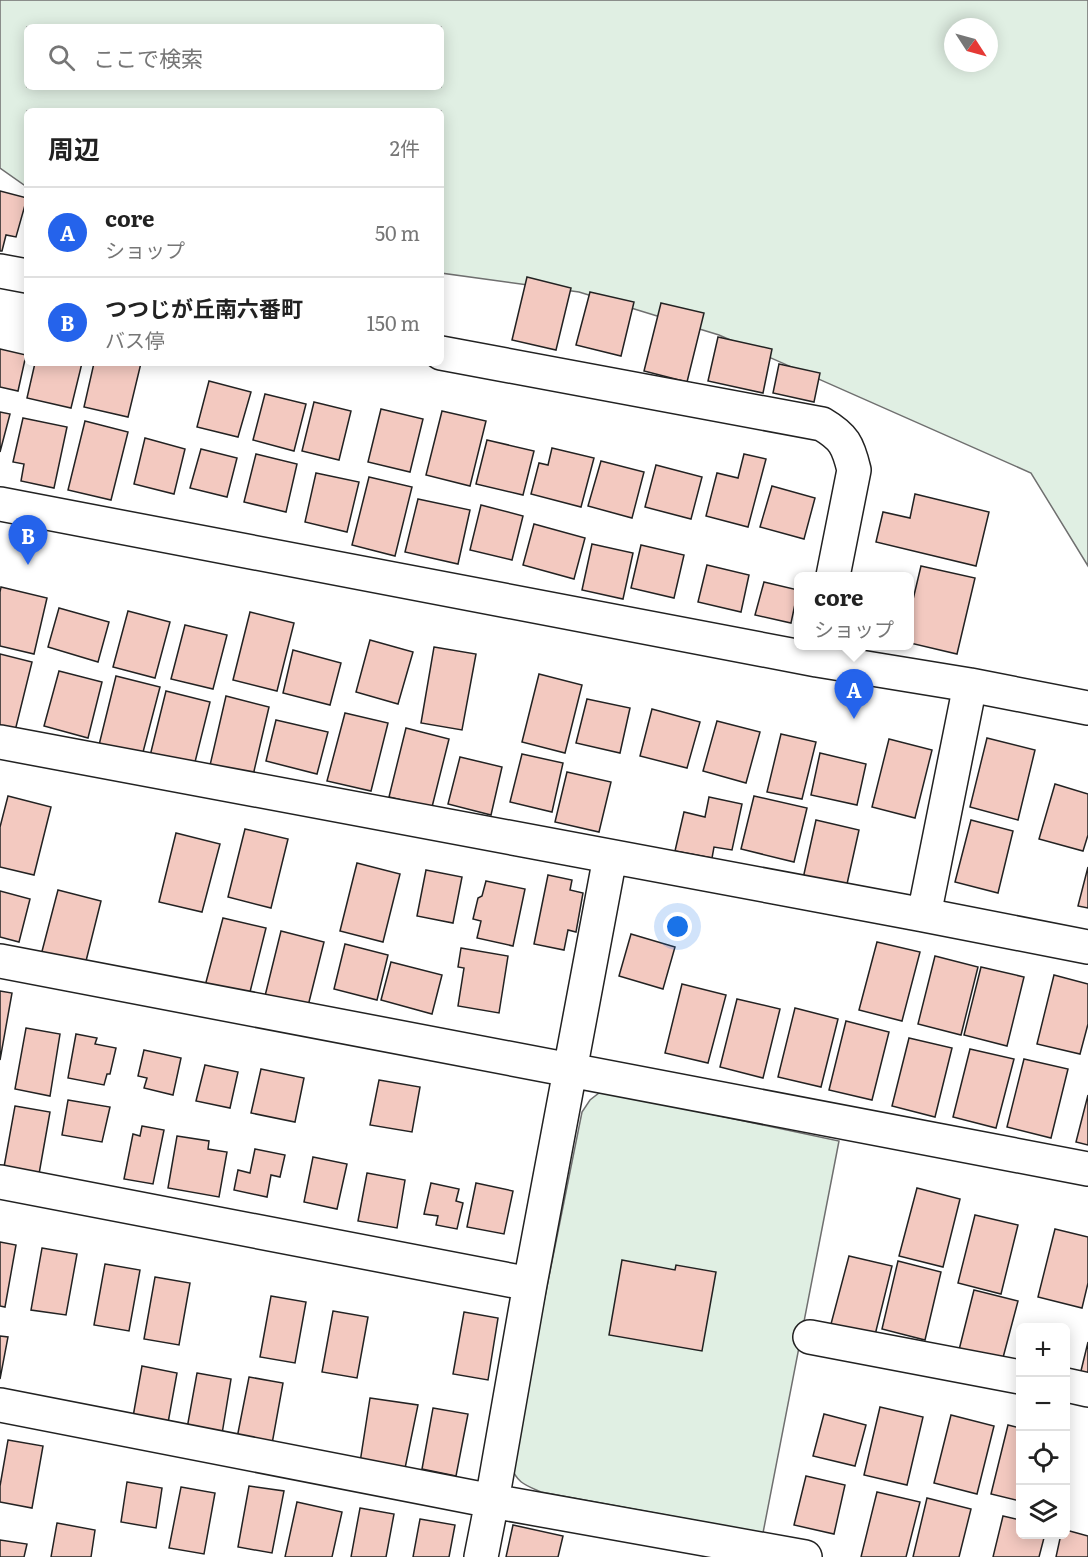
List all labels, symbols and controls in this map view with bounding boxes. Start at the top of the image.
north arrow [944,18,998,72]
search box [24,24,444,90]
icon: search [45,41,78,74]
text: ここで検索 [93,41,203,74]
text: 周辺 [48,128,100,167]
text: 2件 [390,132,420,162]
text: core [105,201,155,234]
text: A [60,217,75,247]
text: 50 m [375,217,420,247]
text: ショップ [105,234,185,264]
text: つつじが丘南六番町 [105,291,303,324]
text: B [61,307,74,337]
text: 150 m [367,307,420,337]
text: バス停 [105,324,165,354]
pin: B [9,516,48,565]
popup [794,572,914,650]
text: core [814,580,864,613]
text: ショップ [814,613,894,643]
pin: A [834,670,874,719]
your location [663,912,692,941]
map controls [1016,1323,1070,1539]
button: + [1016,1323,1070,1377]
button: − [1016,1377,1070,1431]
button: locate [1016,1431,1070,1485]
button: layers [1016,1485,1070,1539]

